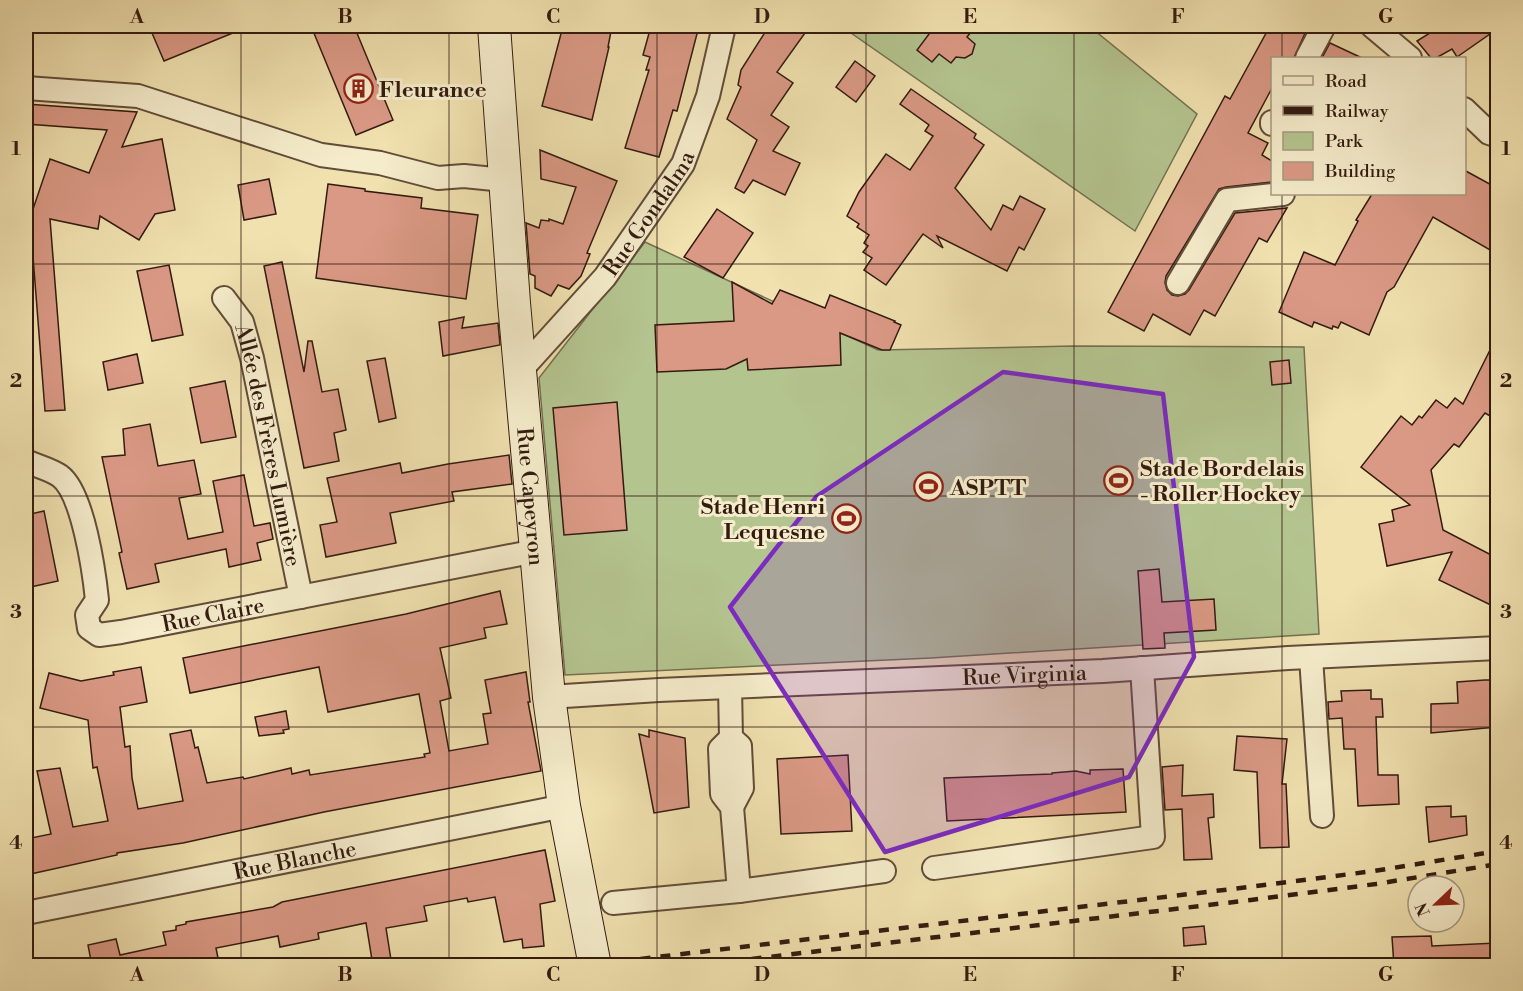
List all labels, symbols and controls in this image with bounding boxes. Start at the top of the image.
text: A [129,5,145,30]
text: B [337,5,353,30]
text: C [546,5,560,30]
text: D [754,5,770,30]
text: E [963,5,977,30]
text: F [1171,5,1185,30]
text: G [1378,5,1394,30]
legend [1271,57,1466,195]
text: Road [1325,70,1368,93]
building icon: Fleurance [342,73,374,105]
place label: Fleurance [379,77,487,104]
text: Railway [1325,100,1389,123]
text: Park [1325,130,1364,153]
text: 1 [11,137,21,162]
text: 1 [1501,137,1511,162]
street label: Rue Gondalma [598,147,702,282]
text: Building [1324,160,1396,183]
street label: Allée des Frères Lumière [228,320,306,569]
text: 2 [10,369,22,394]
text: 2 [1500,369,1512,394]
street label: Rue Capeyron [510,426,549,567]
place label: Stade Bordelais - Roller Hockey [1140,456,1304,508]
sports icon: Stade Bordelais - Roller Hockey [1103,465,1135,497]
sports icon: ASPTT [913,471,945,503]
place label: ASPTT [949,475,1026,502]
place label: Stade Henri Lequesne [701,494,825,546]
sports icon: Stade Henri Lequesne [830,503,862,535]
street label: Rue Claire [160,592,267,639]
text: 3 [10,600,22,625]
text: 3 [1500,600,1512,625]
street label: Rue Virginia [962,660,1088,692]
text: 4 [9,831,23,856]
text: 4 [1499,831,1513,856]
street label: Rue Blanche [231,836,359,886]
north arrow [1406,874,1466,934]
text: N [1411,899,1435,919]
text: A [129,963,145,988]
text: B [337,963,353,988]
text: C [546,963,560,988]
text: D [754,963,770,988]
text: E [963,963,977,988]
text: F [1171,963,1185,988]
text: G [1378,963,1394,988]

